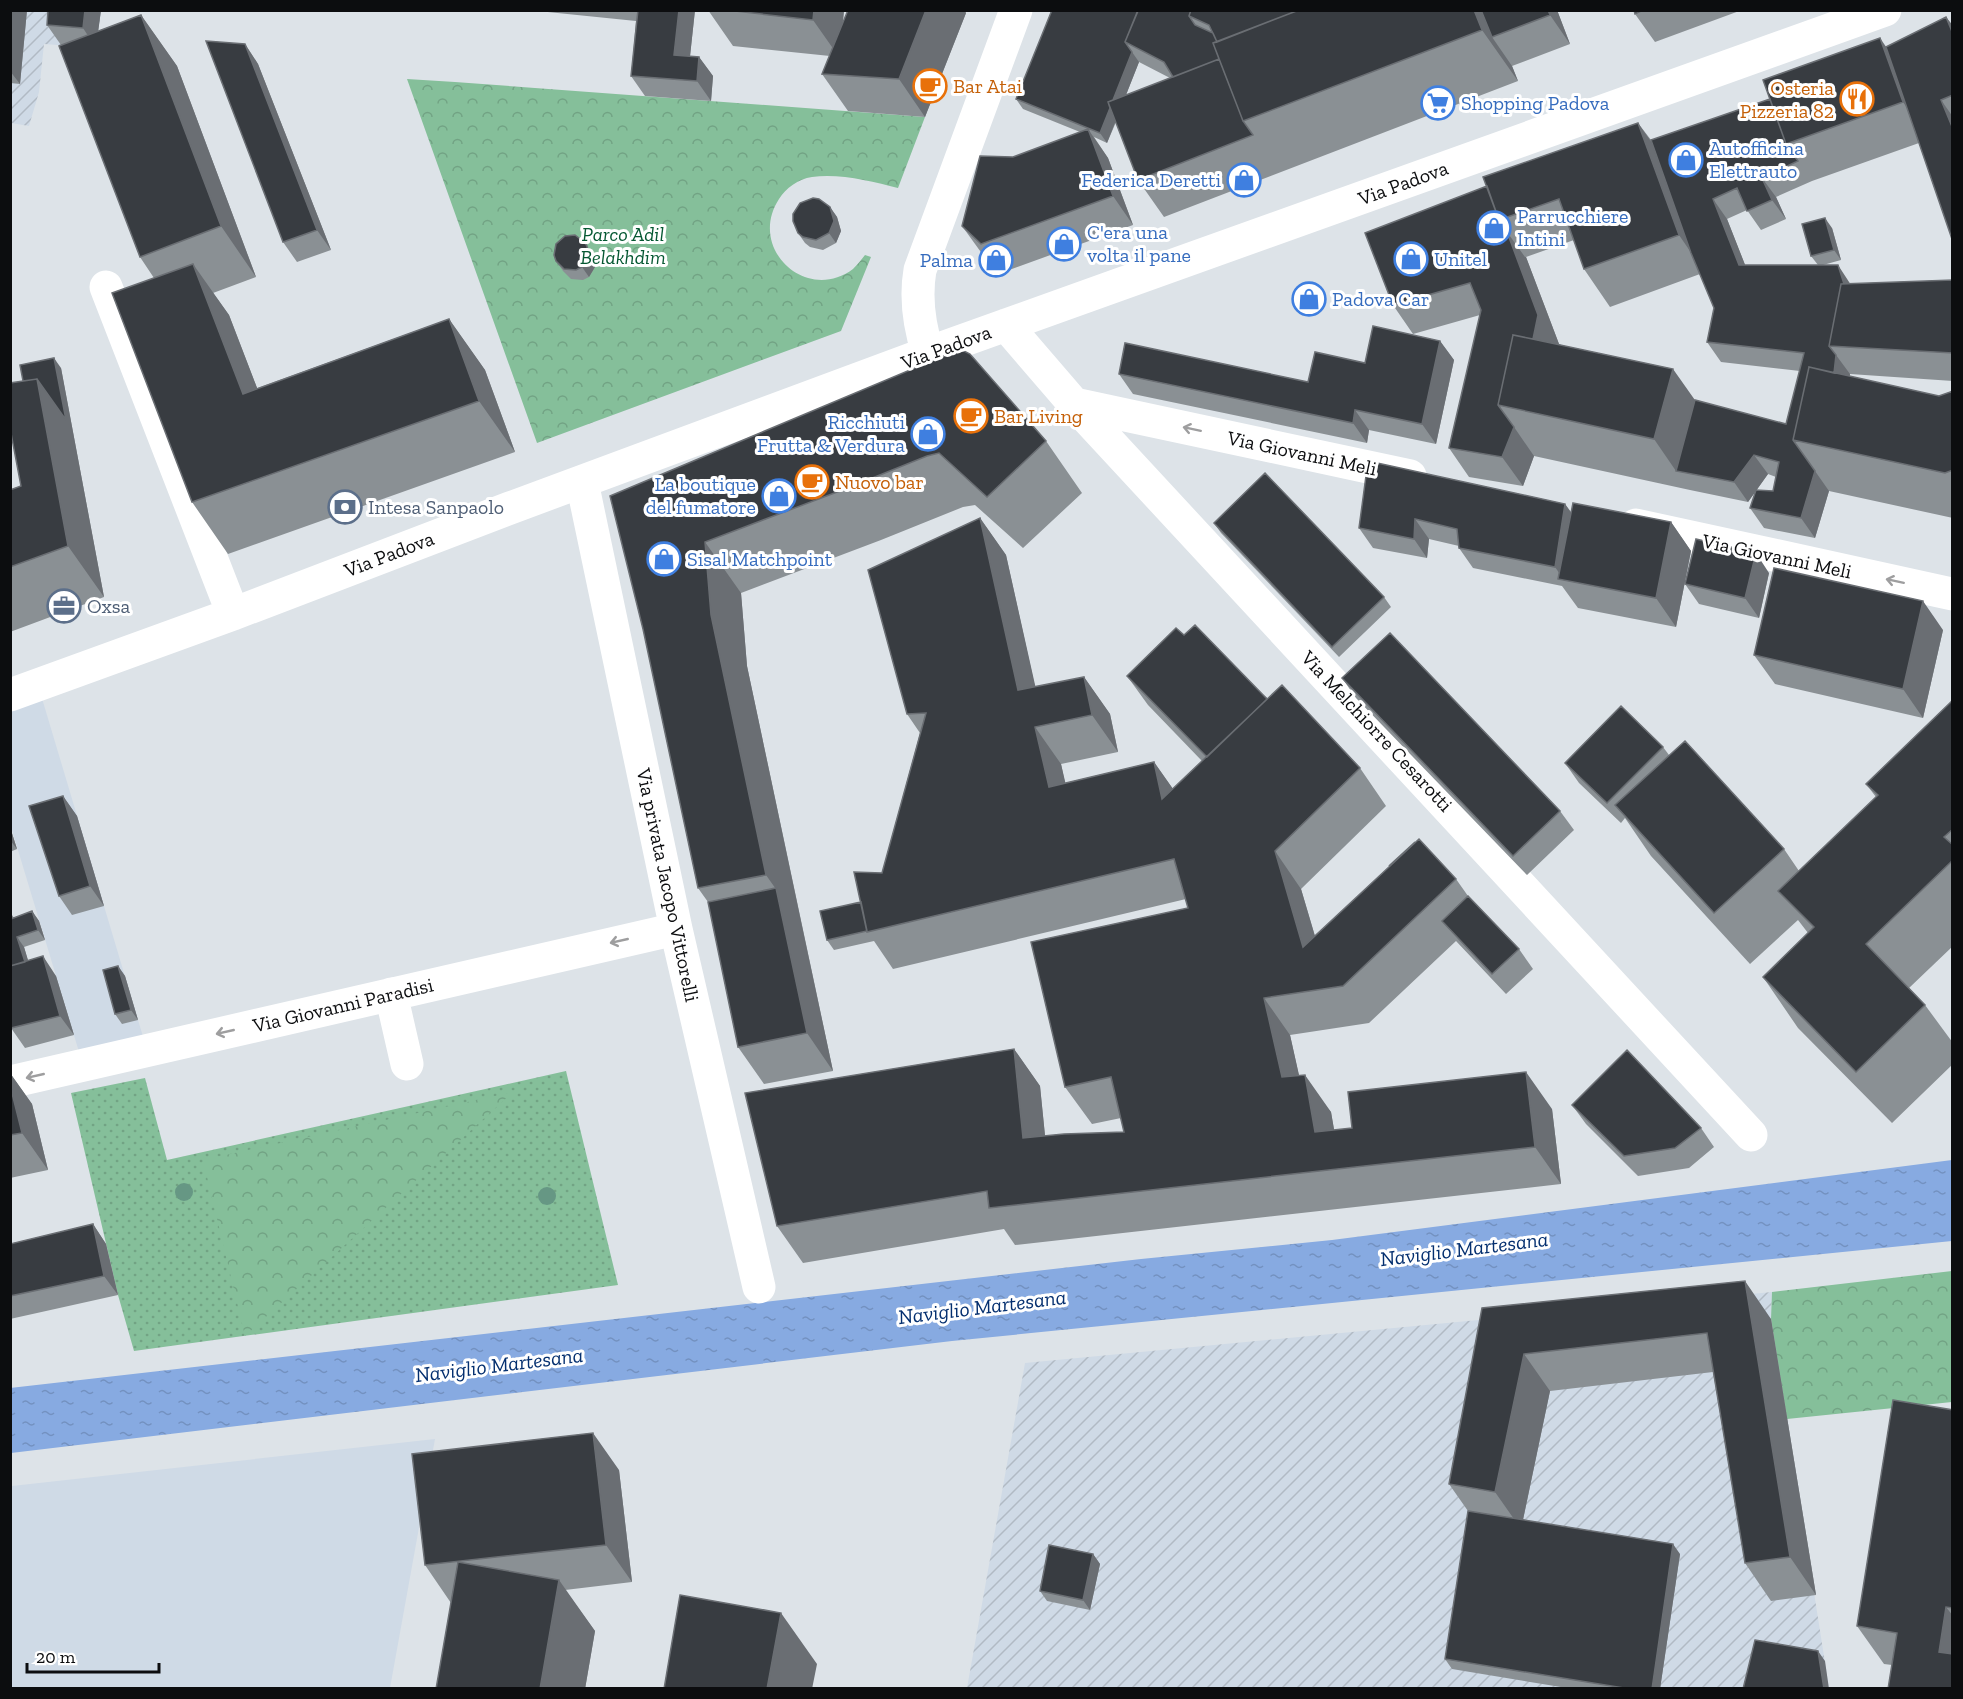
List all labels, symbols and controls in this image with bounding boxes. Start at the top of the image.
cafe icon: Bar Atai [912,68,948,104]
place label: Bar Atai [953,74,1023,98]
place label: Osteria Pizzeria 82 [1740,76,1834,123]
restaurant icon: Osteria Pizzeria 82 [1839,81,1875,117]
supermarket icon: Shopping Padova [1420,85,1456,121]
place label: Shopping Padova [1461,91,1610,115]
place label: Autofficina Elettrauto [1709,136,1804,183]
shop icon: Autofficina Elettrauto [1668,142,1704,178]
street label: Via Padova [1354,156,1452,211]
shop icon: Federica Deretti [1226,162,1262,198]
place label: Federica Deretti [1081,168,1221,192]
place label: Parrucchiere Intini [1517,204,1629,251]
shop icon: Parrucchiere Intini [1476,210,1512,246]
place label: C'era una volta il pane [1087,220,1191,267]
park label: Parco Adil Belakhdim [580,222,666,269]
shop icon: C'era una volta il pane [1046,226,1082,262]
shop icon: Unitel [1393,241,1429,277]
shop icon: Palma [978,242,1014,278]
place label: Unitel [1434,247,1487,271]
place label: Palma [920,248,973,272]
shop icon: Padova Car [1291,281,1327,317]
place label: Padova Car [1332,287,1429,311]
street label: Via Padova [897,320,995,375]
cafe icon: Bar Living [953,398,989,434]
place label: Bar Living [994,404,1083,428]
place label: Ricchiuti Frutta & Verdura [757,410,905,457]
shop icon: Ricchiuti Frutta & Verdura [910,416,946,452]
one-way arrow [1182,423,1202,434]
street label: Via Giovanni Meli [1224,425,1379,481]
cafe icon: Nuovo bar [794,464,830,500]
place label: Nuovo bar [835,470,924,494]
place label: La boutique del fumatore [646,472,756,519]
shop icon: La boutique del fumatore [761,478,797,514]
bank icon: Intesa Sanpaolo [327,489,363,525]
place label: Intesa Sanpaolo [368,495,504,519]
street label: Via Padova [340,526,438,582]
street label: Via Giovanni Meli [1699,528,1854,584]
shop icon: Sisal Matchpoint [646,541,682,577]
place label: Sisal Matchpoint [687,547,833,571]
one-way arrow [1886,575,1905,587]
office icon: Oxsa [46,588,82,624]
place label: Oxsa [87,594,130,618]
street label: Via Melchiorre Cesarotti [1296,645,1458,817]
street label: Via privata Jacopo Vittorelli [631,765,705,1004]
one-way arrow [610,936,629,948]
street label: Via Giovanni Paradisi [249,972,436,1038]
one-way arrow [215,1027,234,1039]
one-way arrow [25,1071,45,1082]
water label: Naviglio Martesana [1379,1226,1549,1271]
water label: Naviglio Martesana [897,1284,1067,1329]
water label: Naviglio Martesana [414,1342,584,1387]
scale bar [27,1636,159,1674]
text: 20 m [36,1646,76,1668]

